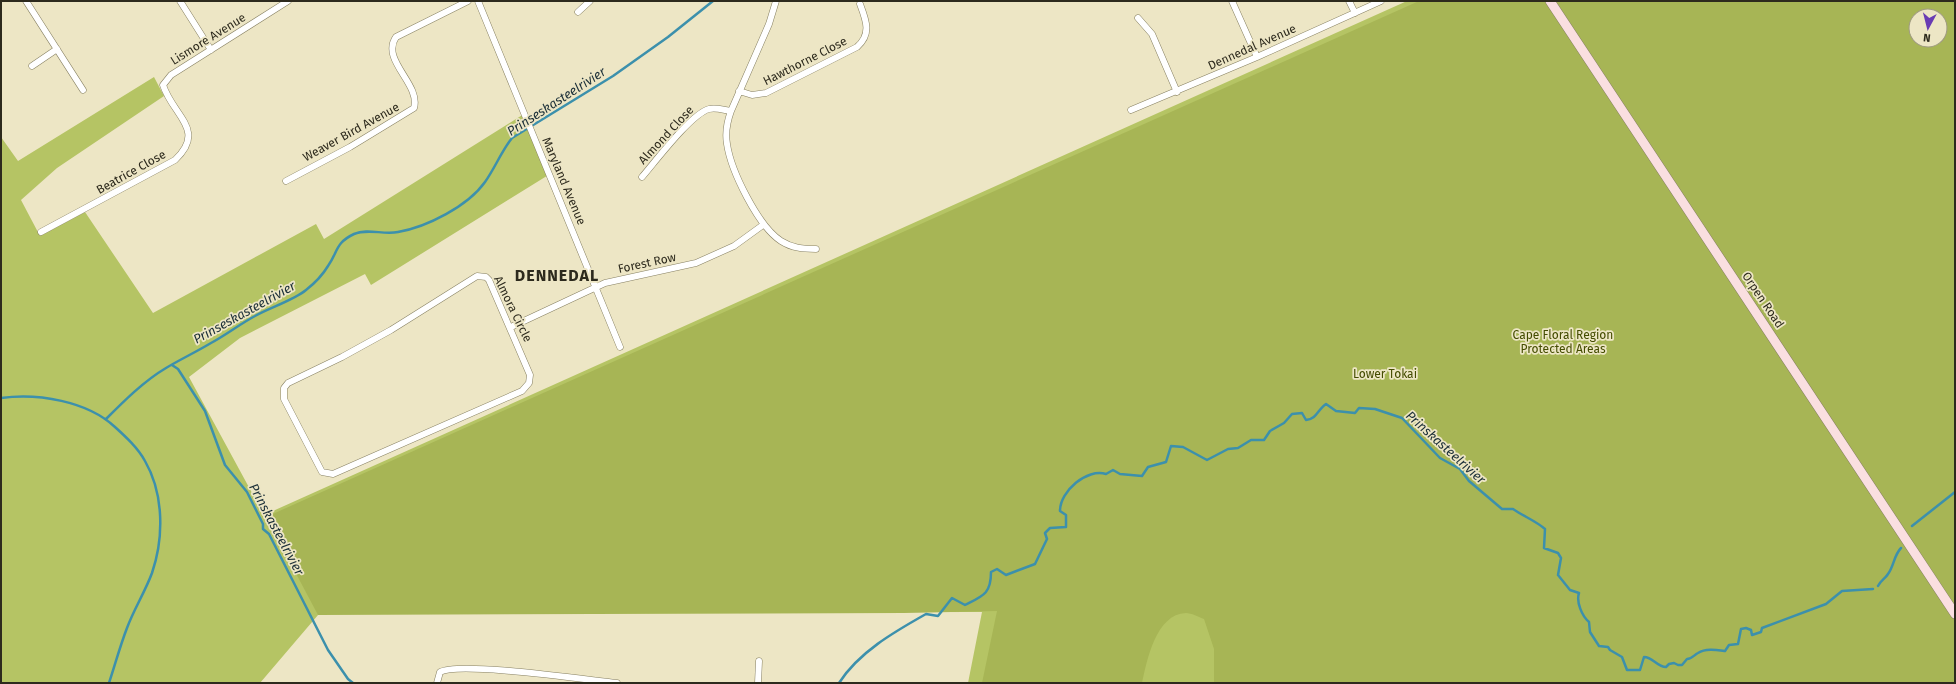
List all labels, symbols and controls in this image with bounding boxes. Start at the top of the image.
north arrow [1908,8,1948,48]
street label: Lismore Avenue [168,10,248,68]
street label: Dennedal Avenue [1206,21,1298,73]
text: N [1922,31,1931,44]
street label: Hawthorne Close [761,34,849,88]
water label: Prinseskasteelrivier [504,63,609,139]
street label: Weaver Bird Avenue [300,100,402,164]
street label: Almond Close [636,103,696,167]
street label: Maryland Avenue [539,135,589,227]
street label: Beatrice Close [94,147,168,197]
street label: Forest Row [617,250,678,276]
district label: DENNEDAL [515,266,599,285]
street label: Orpen Road [1739,269,1787,331]
street label: Almora Circle [491,274,535,344]
water label: Prinseskasteelrivier [191,278,299,347]
park label: Cape Floral Region Protected Areas [1513,328,1613,356]
park label: Lower Tokai [1353,367,1417,381]
water label: Prinskasteelrivier [1403,408,1489,488]
water label: Prinskasteelrivier [246,481,307,578]

